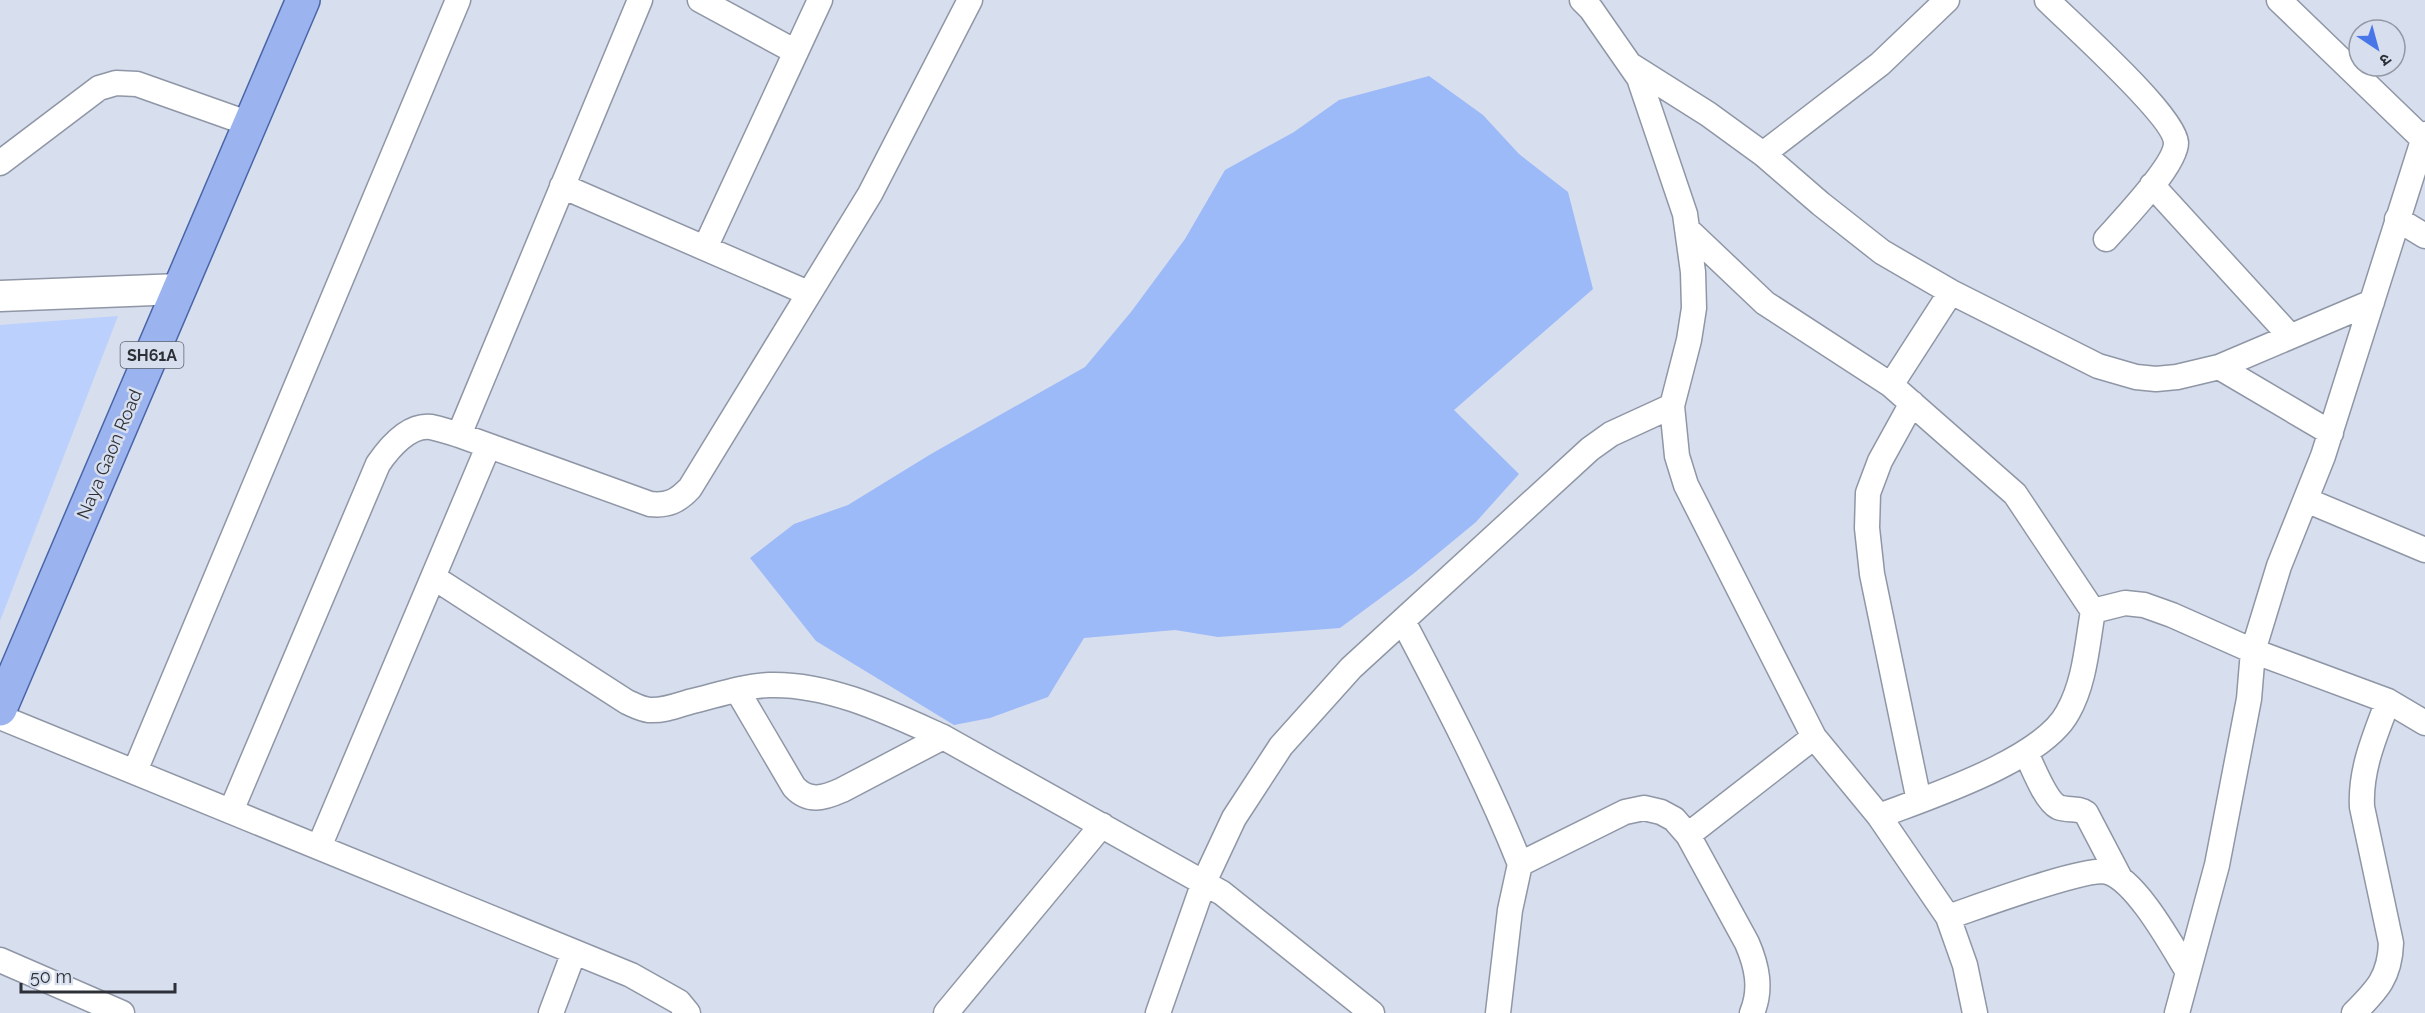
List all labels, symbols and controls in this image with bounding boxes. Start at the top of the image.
north arrow [2347,18,2407,78]
text: उ [2376,49,2395,71]
road number: SH61A [120,342,184,368]
street label: Naya Gaon Road [72,386,146,522]
scale bar [21,956,176,994]
text: 50 m [30,966,72,987]

